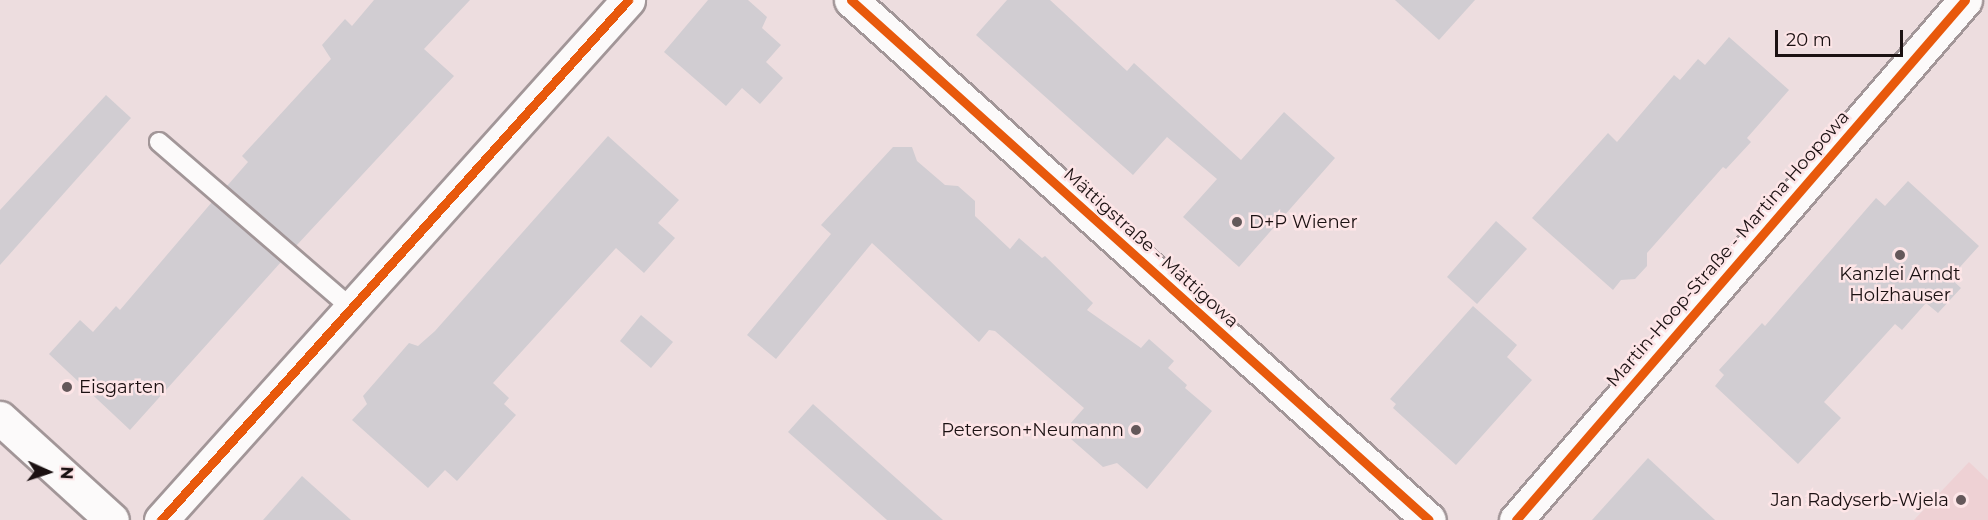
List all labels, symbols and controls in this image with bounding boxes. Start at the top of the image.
scale bar [1778,18,1906,56]
text: 20 m [1786,29,1832,51]
street label: Martin-Hoop-Straße - Martina Hoopowa [1602,107,1854,391]
street label: Mättigstraße - Mättigowa [1059,164,1243,332]
place label: D+P Wiener [1249,211,1358,233]
marker: D+P Wiener [1230,215,1244,229]
marker: Kanzlei Arndt Holzhauser [1893,248,1907,262]
place label: Kanzlei Arndt Holzhauser [1839,264,1961,306]
place label: Eisgarten [79,376,165,398]
marker: Eisgarten [60,380,74,394]
place label: Peterson+Neumann [941,419,1124,441]
marker: Peterson+Neumann [1129,423,1143,437]
north arrow [18,442,78,502]
text: N [57,466,76,480]
place label: Jan Radyserb-Wjela [1771,489,1949,511]
marker: Jan Radyserb-Wjela [1954,493,1968,507]

